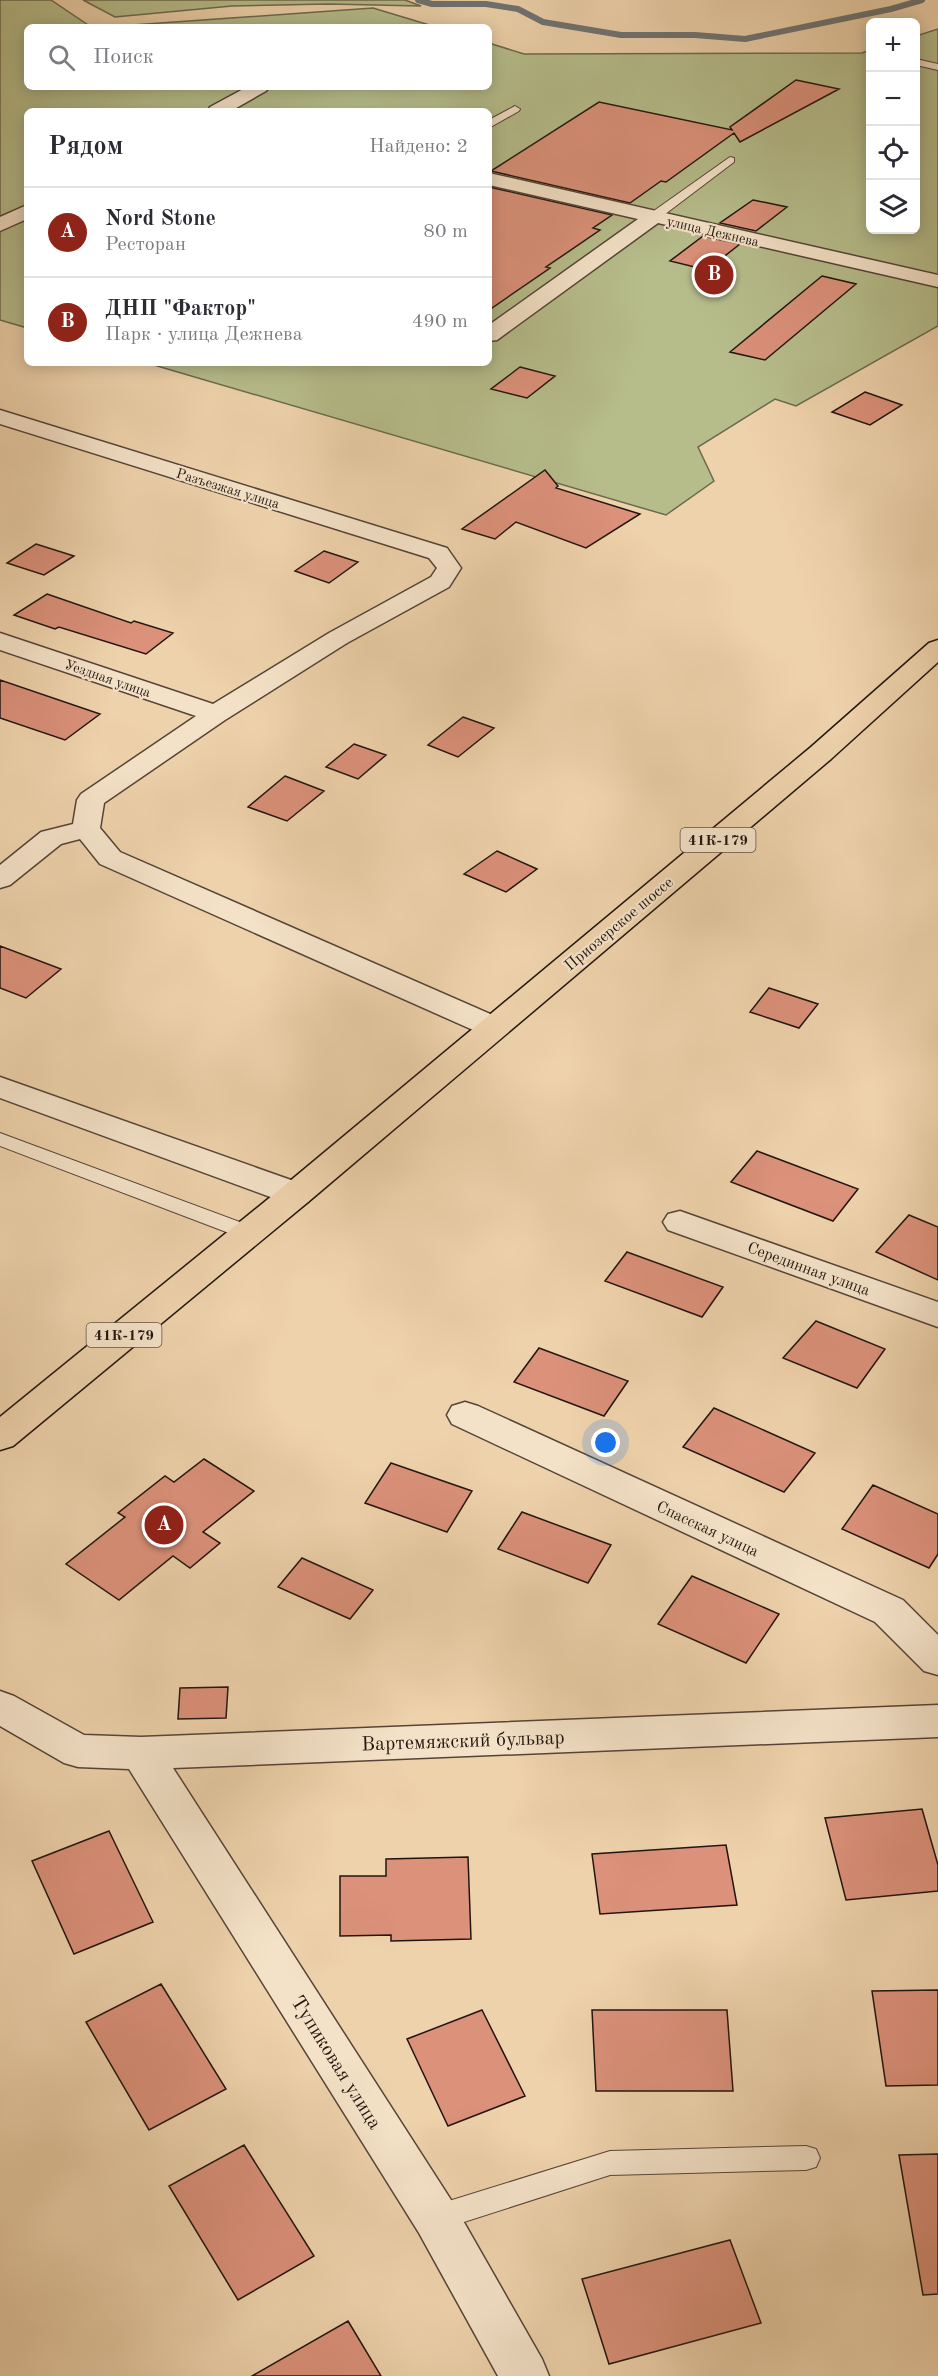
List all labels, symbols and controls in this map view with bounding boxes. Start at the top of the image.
map controls [866,18,920,234]
button: + [866,18,920,72]
search box [24,24,492,90]
icon: search [45,41,78,74]
text: Поиск [93,46,154,68]
button: − [866,72,920,126]
button: locate [866,126,920,180]
text: Рядом [48,134,123,160]
text: Найдено: 2 [369,137,468,157]
button: layers [866,180,920,234]
text: Nord Stone [105,208,216,230]
street label: улица Дежнева [665,215,760,249]
text: A [60,222,75,242]
text: 80 m [423,222,468,242]
text: Ресторан [105,235,186,255]
pin: B [694,252,734,298]
text: ДНП "Фактор" [105,298,256,320]
text: B [60,312,75,332]
text: 490 m [412,312,468,332]
text: Парк · улица Дежнева [105,325,303,345]
street label: Разъезжая улица [174,467,281,511]
street label: Уездная улица [63,658,153,700]
road number: 41К-179 [680,828,756,852]
street label: Приозерское шоссе [562,875,677,974]
street label: Серединная улица [745,1240,872,1300]
road number: 41К-179 [86,1323,162,1347]
your location [591,1428,620,1457]
street label: Спасская улица [653,1499,761,1561]
pin: A [144,1502,184,1547]
street label: Вартемяжский бульвар [361,1728,565,1756]
street label: Тупиковая улица [286,1993,384,2133]

